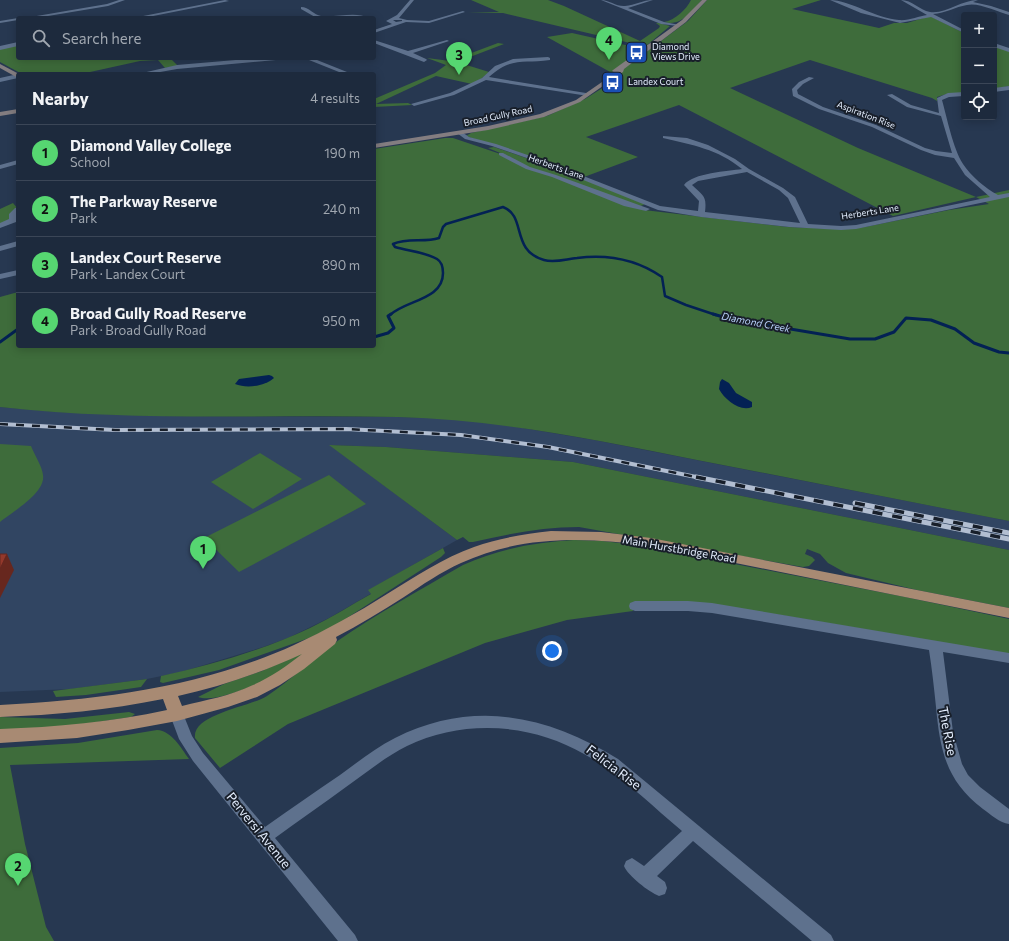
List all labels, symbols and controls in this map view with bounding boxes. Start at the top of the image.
map controls [961,12,997,120]
button: + [961,12,997,48]
search box [16,16,376,60]
icon: search [30,27,52,49]
pin: 4 [596,27,622,60]
text: Search here [62,29,141,47]
bus stop icon: Diamond Views Drive [623,39,649,65]
place label: Diamond Views Drive [652,41,700,62]
pin: 3 [446,42,472,75]
button: − [961,48,997,84]
bus stop icon: Landex Court [600,69,626,95]
place label: Landex Court [628,76,684,87]
button: locate [961,84,997,120]
text: Nearby [32,88,89,109]
text: 4 results [310,90,360,106]
street label: Aspiration Rise [835,98,897,131]
street label: Broad Gully Road [463,103,533,128]
text: Diamond Valley College [70,136,231,154]
text: 1 [42,145,48,161]
text: 190 m [324,145,360,161]
street label: Herberts Lane [527,151,586,182]
text: School [70,154,110,170]
text: The Parkway Reserve [70,192,217,210]
text: 2 [41,201,49,217]
text: 240 m [323,201,360,217]
street label: Herberts Lane [840,201,900,221]
text: Park [70,210,97,226]
text: Landex Court Reserve [70,248,221,266]
text: 3 [41,257,49,273]
text: 890 m [322,257,360,273]
text: Park · Landex Court [70,266,185,282]
text: Broad Gully Road Reserve [70,304,246,322]
water label: Diamond Creek [721,309,792,335]
text: 4 [41,313,49,329]
text: 950 m [322,313,360,329]
text: Park · Broad Gully Road [70,322,206,338]
street label: Main Hurstbridge Road [621,532,737,565]
pin: 1 [190,536,216,569]
your location [542,641,562,661]
street label: The Rise [935,705,961,757]
street label: Felicia Rise [583,741,645,793]
street label: Perversi Avenue [223,789,295,871]
pin: 2 [5,853,31,886]

